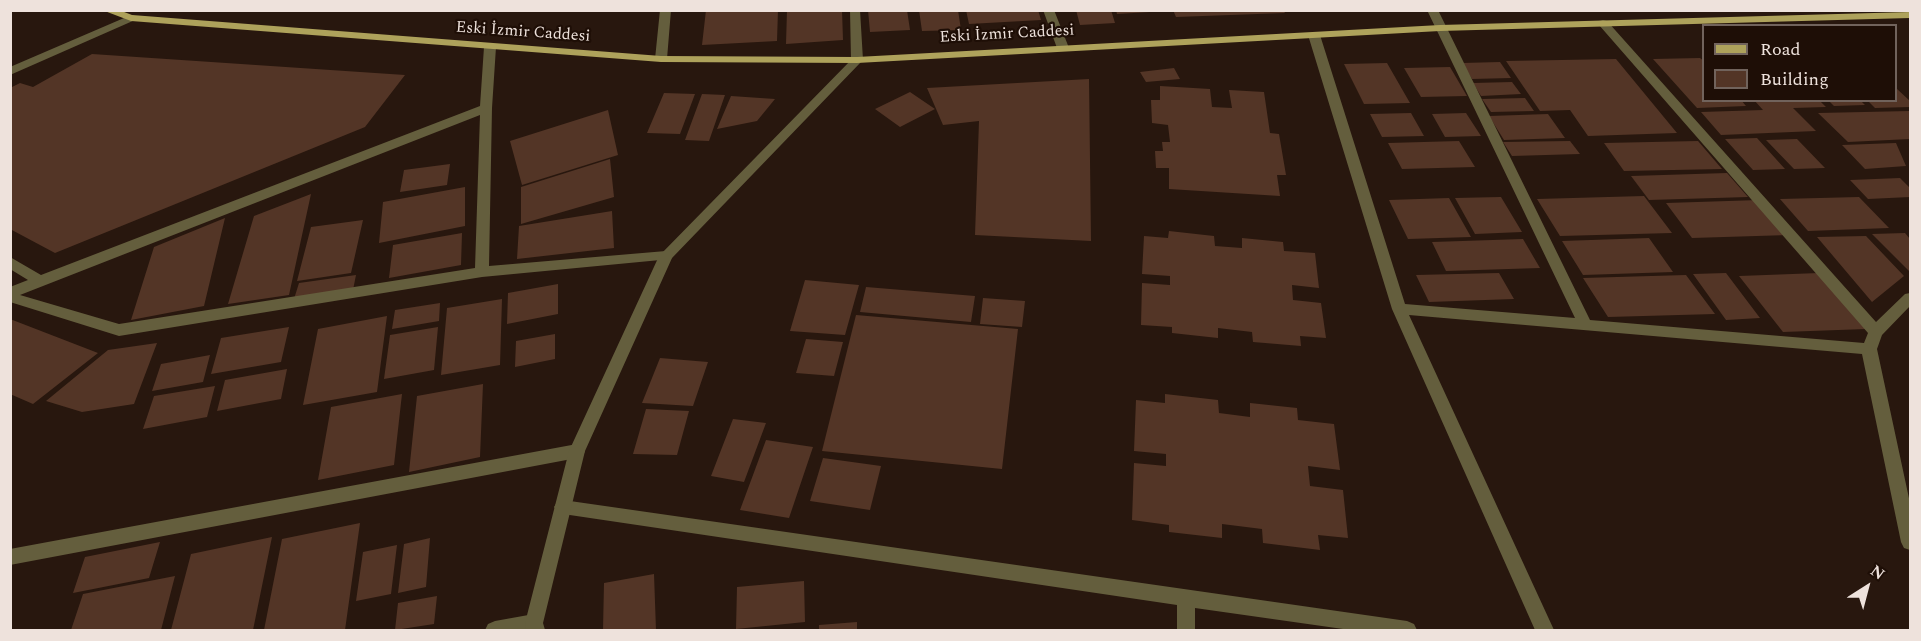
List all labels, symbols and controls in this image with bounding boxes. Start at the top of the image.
street label: Eski İzmir Caddesi [455,19,591,47]
street label: Eski İzmir Caddesi [939,22,1075,48]
legend [1702,24,1897,102]
text: Road [1760,36,1801,63]
text: Building [1760,66,1829,93]
north arrow [1837,557,1897,617]
text: N [1865,559,1890,586]

